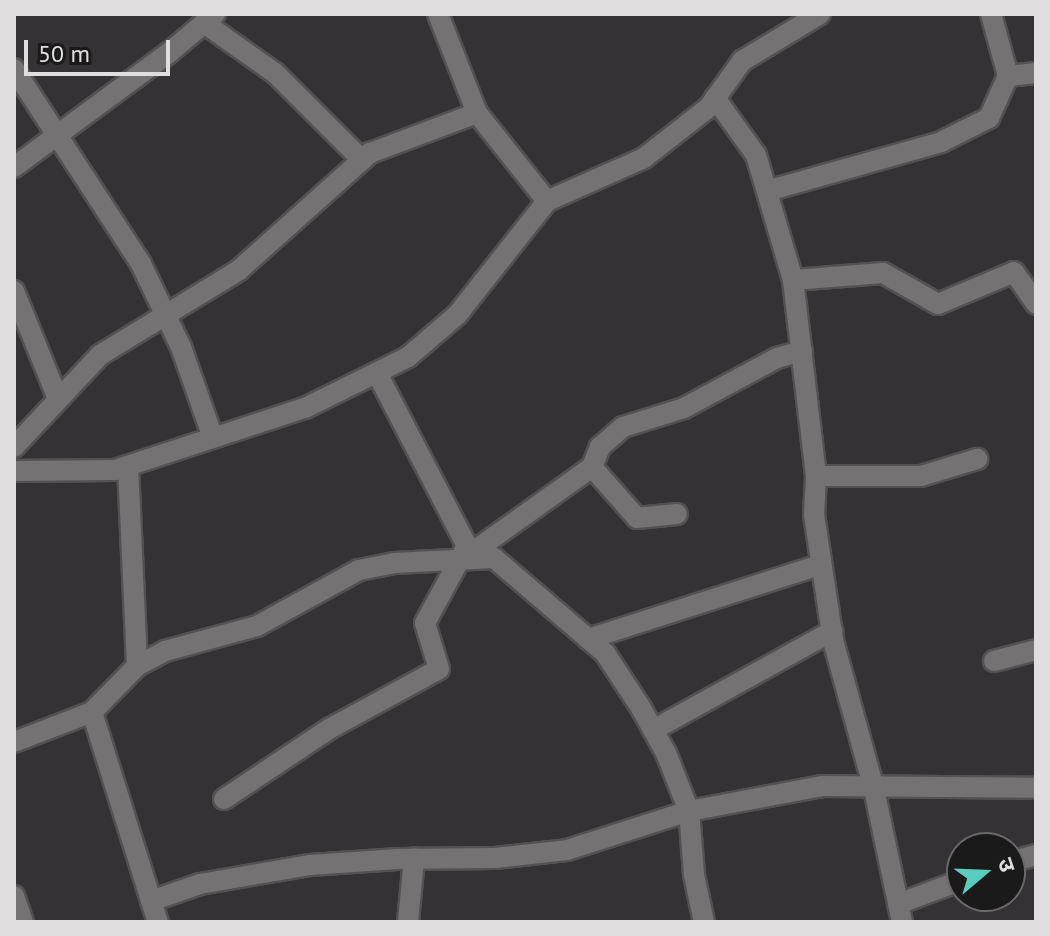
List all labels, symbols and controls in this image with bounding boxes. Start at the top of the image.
scale bar [28,24,174,74]
text: 50 m [38,38,90,69]
north arrow [946,832,1026,912]
text: उ [991,854,1022,875]

